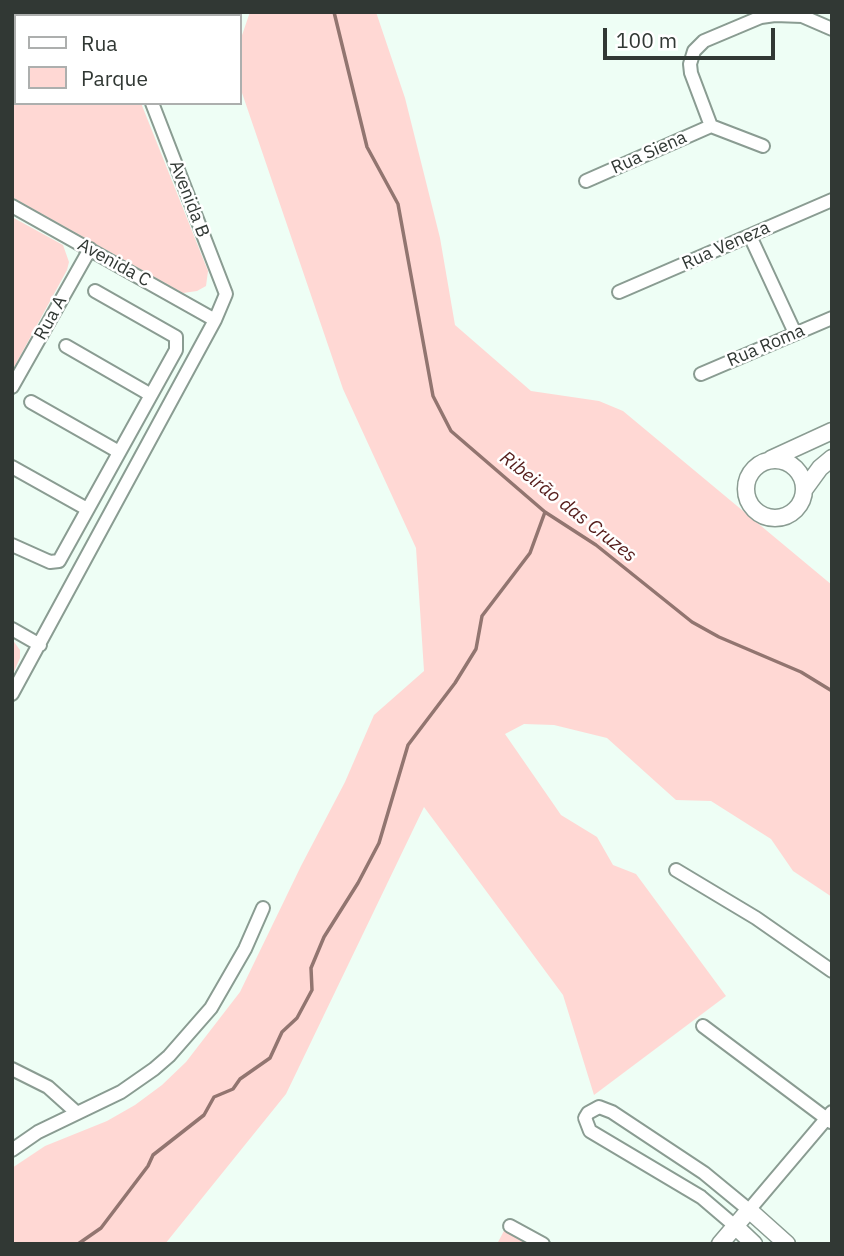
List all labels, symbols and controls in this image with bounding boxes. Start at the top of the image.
legend [14,14,242,105]
scale bar [606,14,778,58]
text: 100 m [616,26,677,54]
text: Rua [81,29,118,57]
text: Parque [81,64,148,92]
street label: Rua Siena [608,127,690,179]
street label: Avenida B [164,158,214,240]
street label: Rua Veneza [679,217,773,275]
street label: Avenida C [74,234,154,292]
street label: Rua A [30,292,72,344]
street label: Rua Roma [724,320,808,372]
water label: Ribeirão das Cruzes [495,447,641,567]

